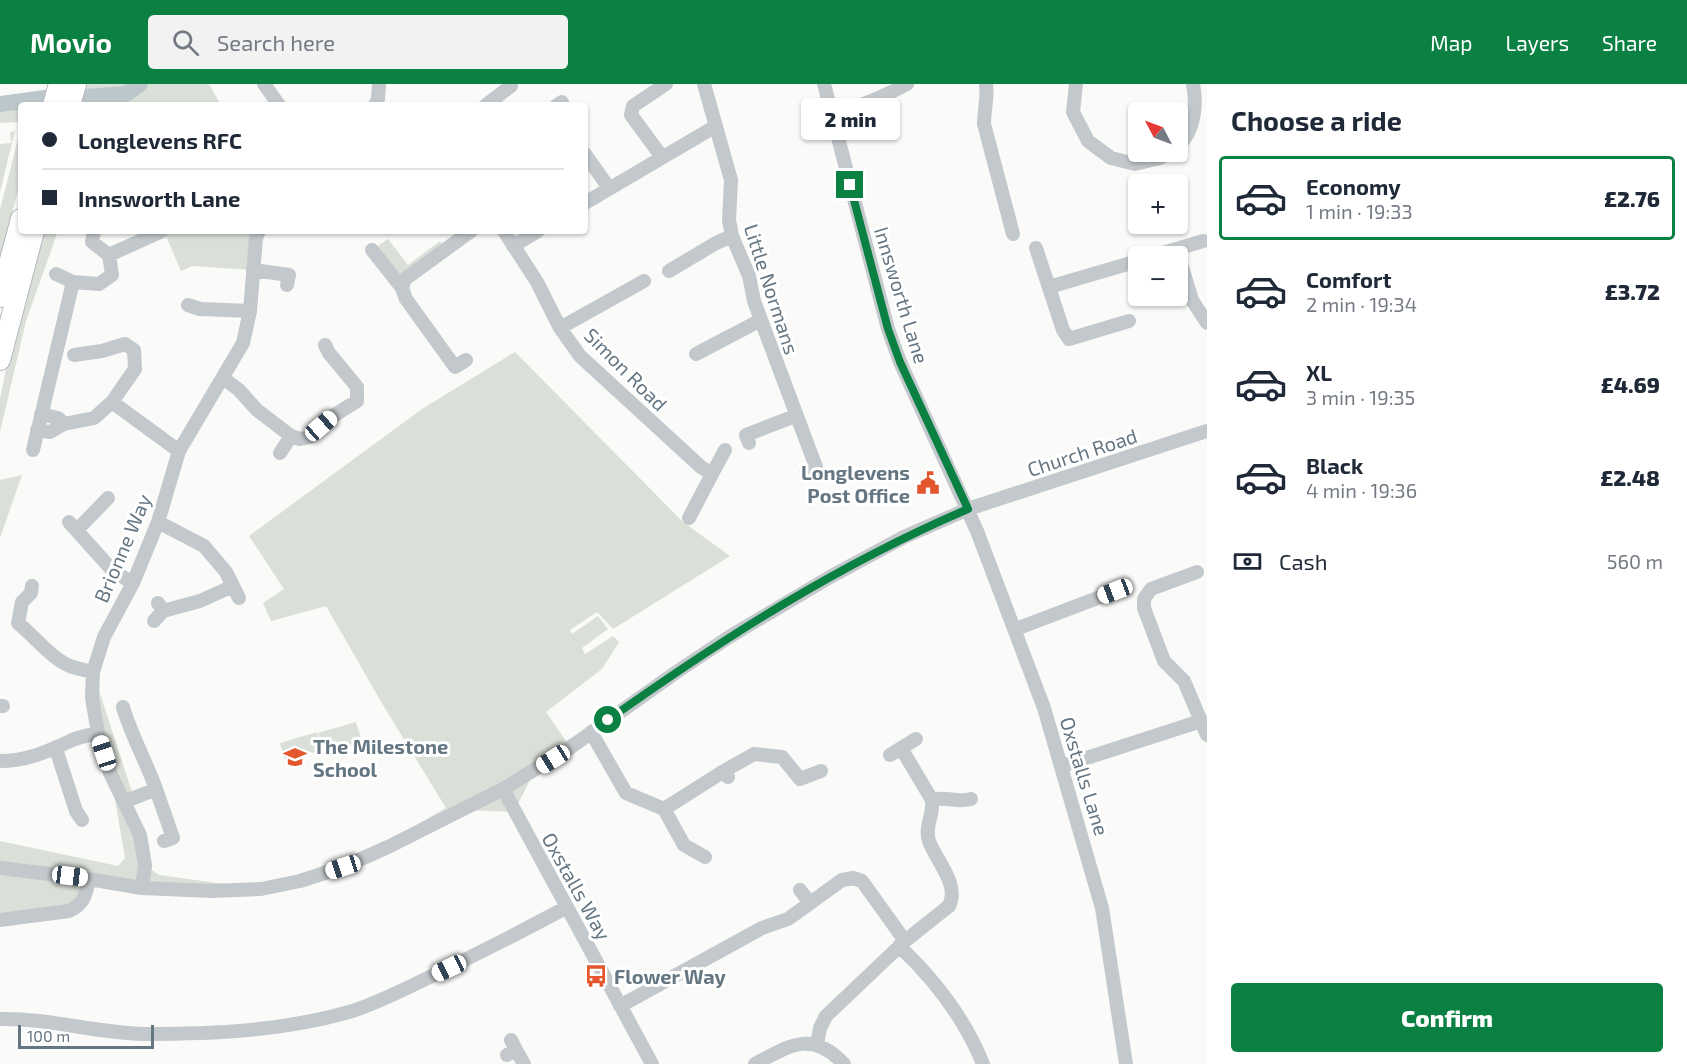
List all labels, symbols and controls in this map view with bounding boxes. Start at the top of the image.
search box [148,15,568,69]
text: Movio [30,25,112,59]
icon: search [169,26,202,59]
text: Search here [217,29,335,55]
text: Map [1430,30,1472,55]
text: Layers [1505,30,1569,55]
text: Share [1602,30,1657,55]
callout: 2 min [800,98,900,140]
north arrow [1128,102,1188,162]
map controls [1128,102,1188,306]
text: Choose a ride [1231,104,1402,136]
text: 2 min [825,107,876,131]
text: Longlevens RFC [78,127,242,153]
route end [836,171,863,198]
icon: car [1234,171,1288,225]
text: Economy [1306,173,1401,199]
button: + [1128,174,1188,234]
text: Innsworth Lane [78,185,240,211]
text: £2.76 [1604,185,1660,211]
text: 1 min · 19:33 [1306,199,1413,223]
street label: Little Normans [740,221,804,357]
street label: Innsworth Lane [870,224,934,366]
button: − [1128,246,1188,306]
icon: car [1234,264,1288,318]
text: Comfort [1306,266,1391,292]
text: £3.72 [1605,278,1660,304]
text: 2 min · 19:34 [1306,292,1417,316]
street label: Simon Road [580,323,672,415]
icon: car [1234,357,1288,411]
text: XL [1306,359,1332,385]
text: £4.69 [1601,371,1660,397]
text: 3 min · 19:35 [1306,385,1415,409]
car [302,407,340,445]
street label: Church Road [1024,423,1140,481]
icon: car [1234,450,1288,504]
text: Black [1306,452,1363,478]
place label: Longlevens Post Office [801,460,910,507]
text: £2.48 [1600,464,1660,490]
public building icon: Longlevens Post Office [915,470,941,496]
text: 4 min · 19:36 [1306,478,1417,502]
street label: Brionne Way [88,490,156,606]
icon: cash [1231,545,1264,578]
text: Cash [1279,548,1328,574]
text: 560 m [1607,549,1663,573]
car [1095,576,1135,606]
route start [594,706,621,733]
street label: Oxstalls Lane [1056,714,1114,838]
car [90,733,118,773]
place label: The Milestone School [313,734,448,781]
car [533,742,573,776]
school or university icon: The Milestone School [282,744,308,770]
street label: Oxstalls Way [538,828,617,944]
car [323,853,363,881]
car [51,865,89,887]
car [429,952,469,984]
bus stop icon: Flower Way [583,963,609,989]
place label: Flower Way [614,964,727,989]
button: Confirm [1231,983,1663,1052]
scale bar [18,1022,154,1050]
text: 100 m [27,1026,70,1045]

